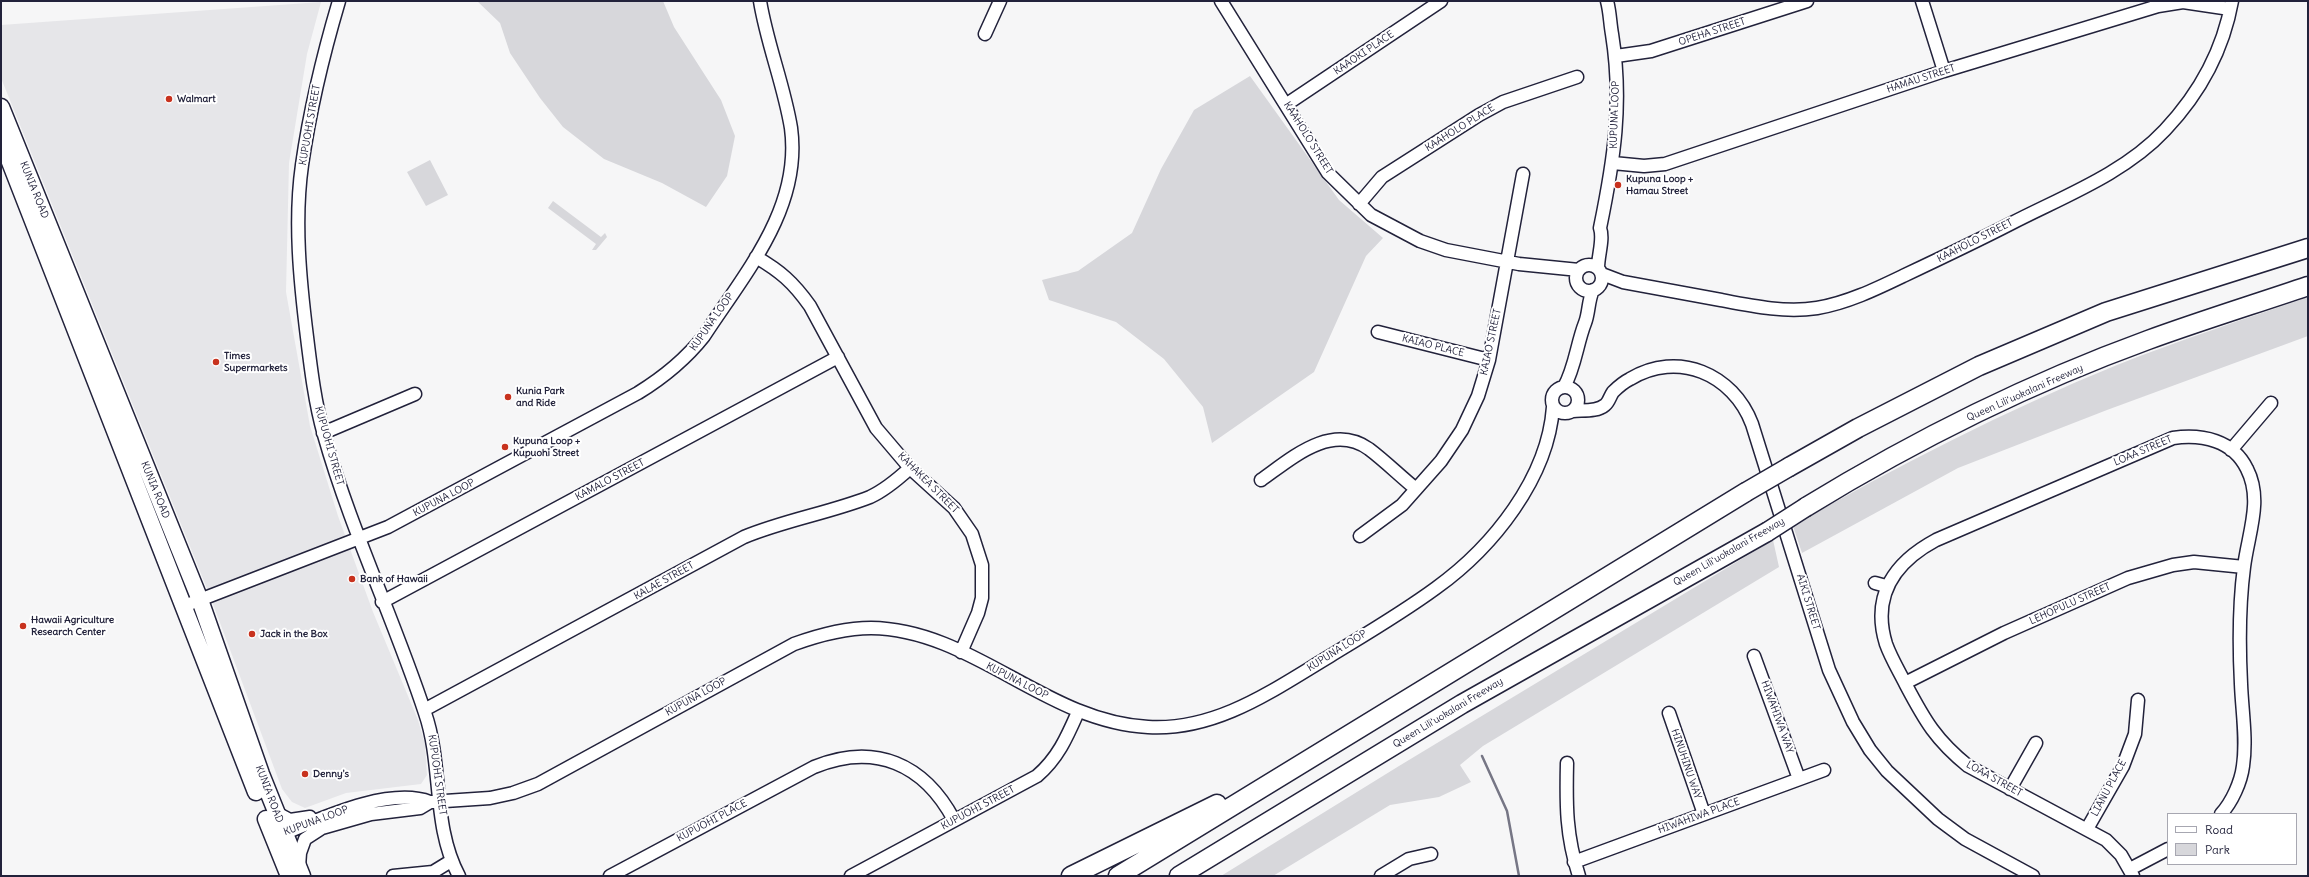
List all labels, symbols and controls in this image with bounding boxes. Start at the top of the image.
street label: OPEHA STREET [1677,16,1747,48]
street label: KAAOKI PLACE [1332,28,1396,78]
street label: HAMAU STREET [1885,62,1957,96]
street label: KUPUNA LOOP [1608,81,1622,149]
street label: KUPUOHI STREET [297,84,323,166]
place label: Walmart [177,93,216,105]
marker: Walmart [164,94,174,104]
street label: KAAHOLO STREET [1281,100,1335,176]
street label: KAAHOLO PLACE [1423,102,1497,154]
street label: KUNIA ROAD [17,160,51,220]
place label: Kupuna Loop + Hamau Street [1626,173,1693,196]
marker: Kupuna Loop + Hamau Street [1613,180,1623,190]
street label: KAAHOLO STREET [1935,217,2015,265]
street label: KUPUNA LOOP [688,291,736,353]
street label: KAIAO STREET [1478,308,1504,376]
street label: KAIAO PLACE [1401,332,1465,360]
place label: Times Supermarkets [224,350,287,374]
marker: Times Supermarkets [211,357,221,367]
street label: Queen Liliʻuokalani Freeway [1965,362,2085,424]
place label: Kunia Park and Ride [516,385,565,408]
marker: Kunia Park and Ride [503,392,513,402]
street label: KUPUOHI STREET [312,405,346,487]
street label: LOAA STREET [2112,433,2174,469]
place label: Kupuna Loop + Kupuohi Street [513,435,580,458]
marker: Kupuna Loop + Kupuohi Street [500,442,510,452]
street label: KAHAKEA STREET [895,450,961,516]
street label: KAMALO STREET [573,457,647,503]
street label: KUNIA ROAD [138,460,172,520]
street label: KUPUNA LOOP [411,477,477,519]
street label: Queen Liliʻuokalani Freeway [1671,515,1787,589]
street label: KALAE STREET [632,560,696,602]
place label: Bank of Hawaii [360,573,428,585]
street label: AIKI STREET [1794,573,1822,631]
marker: Bank of Hawaii [347,574,357,584]
street label: LEHOPULU STREET [2028,581,2112,627]
place label: Hawaii Agriculture Research Center [31,614,114,638]
marker: Hawaii Agriculture Research Center [18,621,28,631]
place label: Jack in the Box [260,628,328,640]
street label: KUPUNA LOOP [1305,628,1369,674]
marker: Jack in the Box [247,629,257,639]
street label: KUPUNA LOOP [984,660,1050,702]
street label: KUPUNA LOOP [663,675,729,719]
street label: Queen Liliʻuokalani Freeway [1391,675,1505,751]
street label: HIWAHIWA WAY [1758,679,1796,755]
street label: HINUHINU WAY [1668,727,1704,801]
street label: KUPUOHI STREET [425,734,449,816]
street label: LIANU PLACE [2089,758,2129,818]
street label: LOAA STREET [1964,759,2024,799]
street label: KUNIA ROAD [253,764,285,824]
place label: Denny's [313,768,349,780]
marker: Denny's [300,769,310,779]
street label: KUPUOHI STREET [939,784,1017,832]
street label: HIWAHIWA PLACE [1656,796,1742,836]
street label: KUPUOHI PLACE [675,797,749,845]
street label: KUPUNA LOOP [282,804,350,838]
legend [2167,813,2297,865]
text: Road [2205,822,2233,837]
text: Park [2205,842,2230,857]

